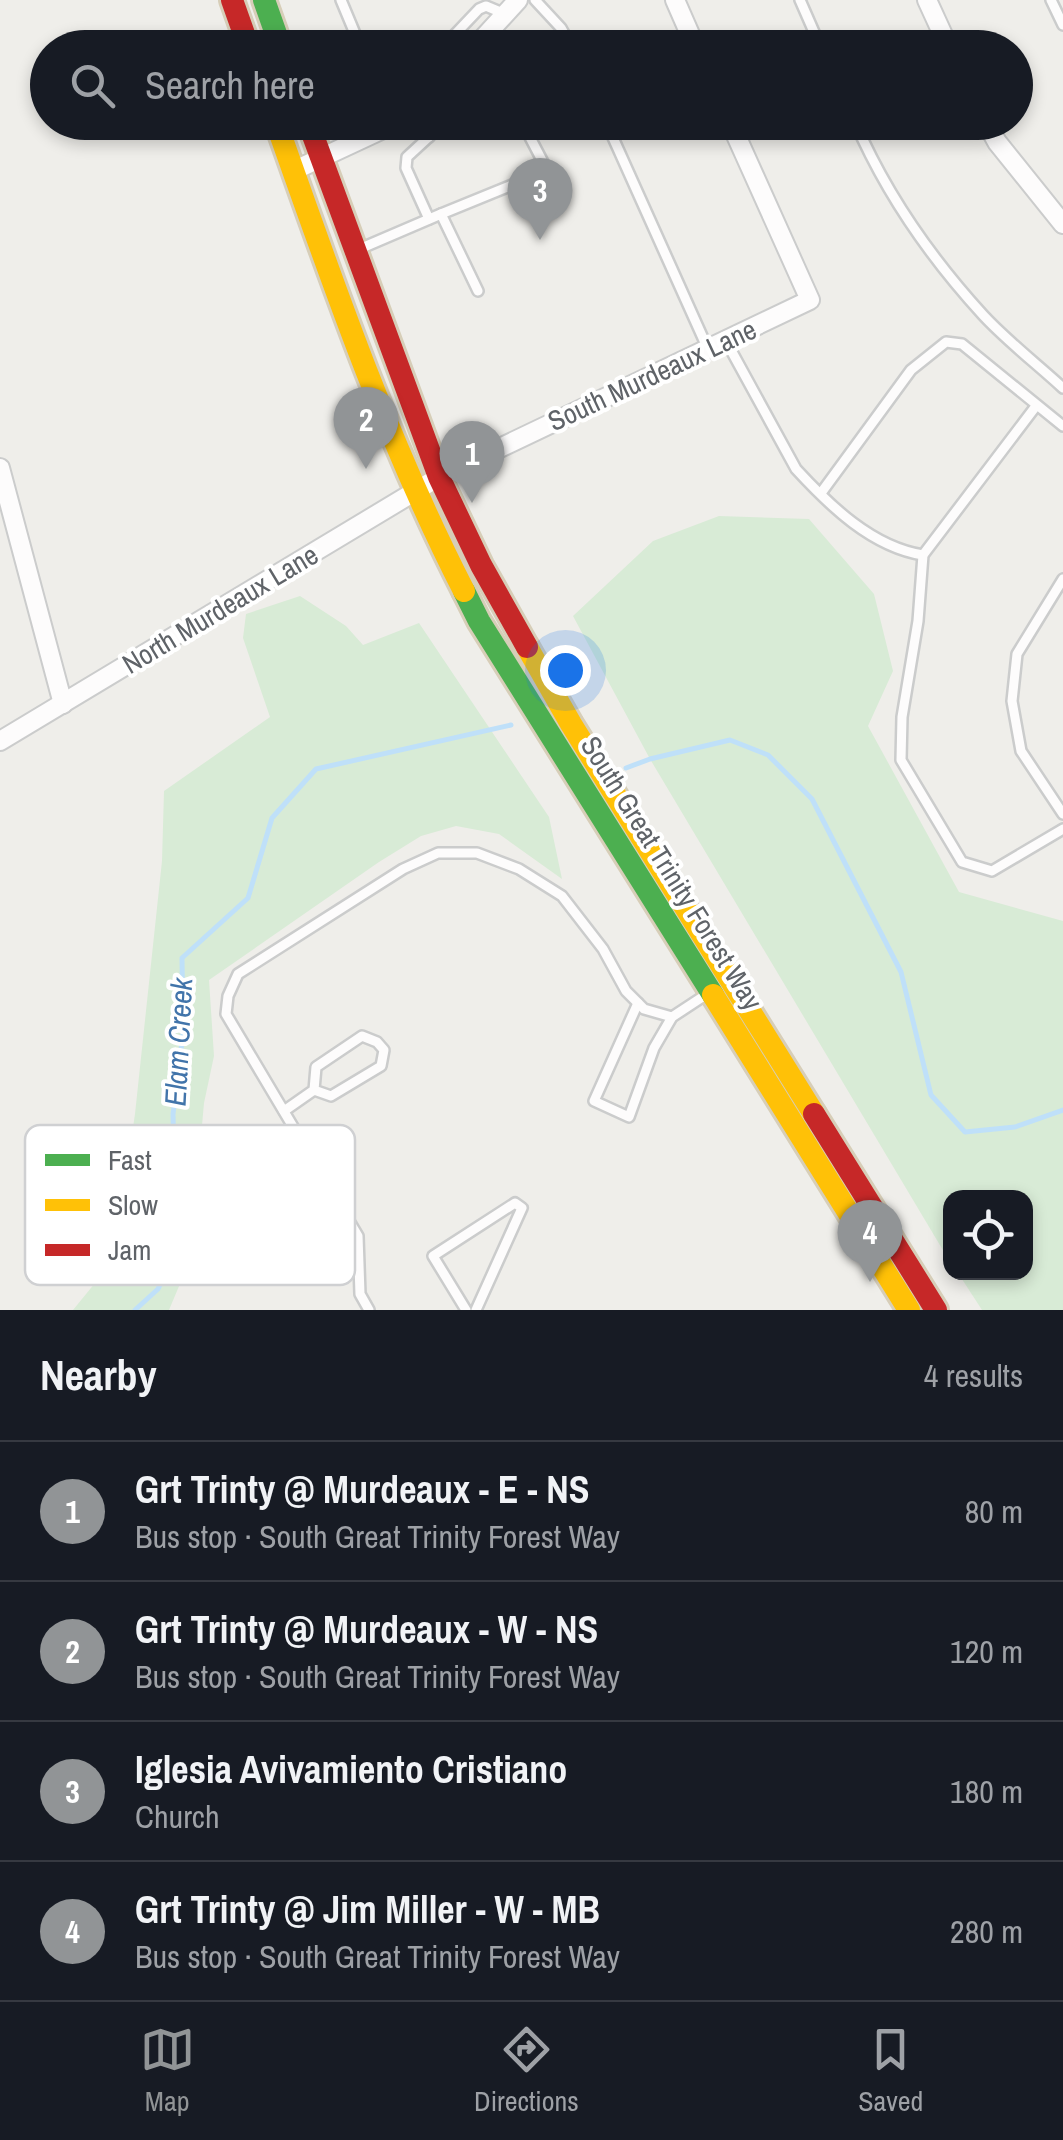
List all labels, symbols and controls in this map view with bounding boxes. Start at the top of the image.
search box [30,30,1033,140]
icon: search [65,58,120,113]
text: Search here [145,60,315,111]
pin: 3 [508,158,572,240]
street label: South Murdeaux Lane [542,310,762,440]
pin: 2 [334,386,398,469]
pin: 1 [440,420,504,503]
street label: North Murdeaux Lane [115,536,325,682]
your location [540,645,591,696]
street label: South Great Trinity Forest Way [572,729,772,1017]
water label: Elam Creek [155,975,201,1107]
legend [25,1125,355,1285]
text: Fast [108,1141,152,1179]
text: Slow [108,1186,158,1224]
map controls [943,1190,1033,1280]
button: locate [943,1190,1033,1280]
pin: 4 [838,1200,902,1282]
text: Jam [108,1231,151,1269]
text: Nearby [40,1347,157,1403]
text: 4 results [924,1354,1023,1397]
text: Grt Trinty @ Murdeaux - E - NS [135,1464,590,1515]
text: 1 [65,1490,80,1533]
text: 80 m [965,1490,1023,1533]
text: Bus stop · South Great Trinity Forest Way [135,1515,620,1558]
text: Grt Trinty @ Murdeaux - W - NS [135,1604,598,1655]
text: 2 [65,1630,80,1673]
text: 120 m [950,1630,1023,1673]
text: Bus stop · South Great Trinity Forest Way [135,1655,620,1698]
text: Iglesia Avivamiento Cristiano [135,1744,567,1795]
text: 3 [65,1770,80,1813]
text: 180 m [950,1770,1023,1813]
text: Church [135,1795,220,1838]
text: Grt Trinty @ Jim Miller - W - MB [135,1884,600,1935]
text: 4 [65,1910,80,1953]
text: 280 m [950,1910,1023,1953]
text: Bus stop · South Great Trinity Forest Way [135,1935,620,1978]
tab: Map [140,2022,195,2120]
tab: Directions [474,2022,579,2120]
tab: Saved [858,2022,923,2120]

